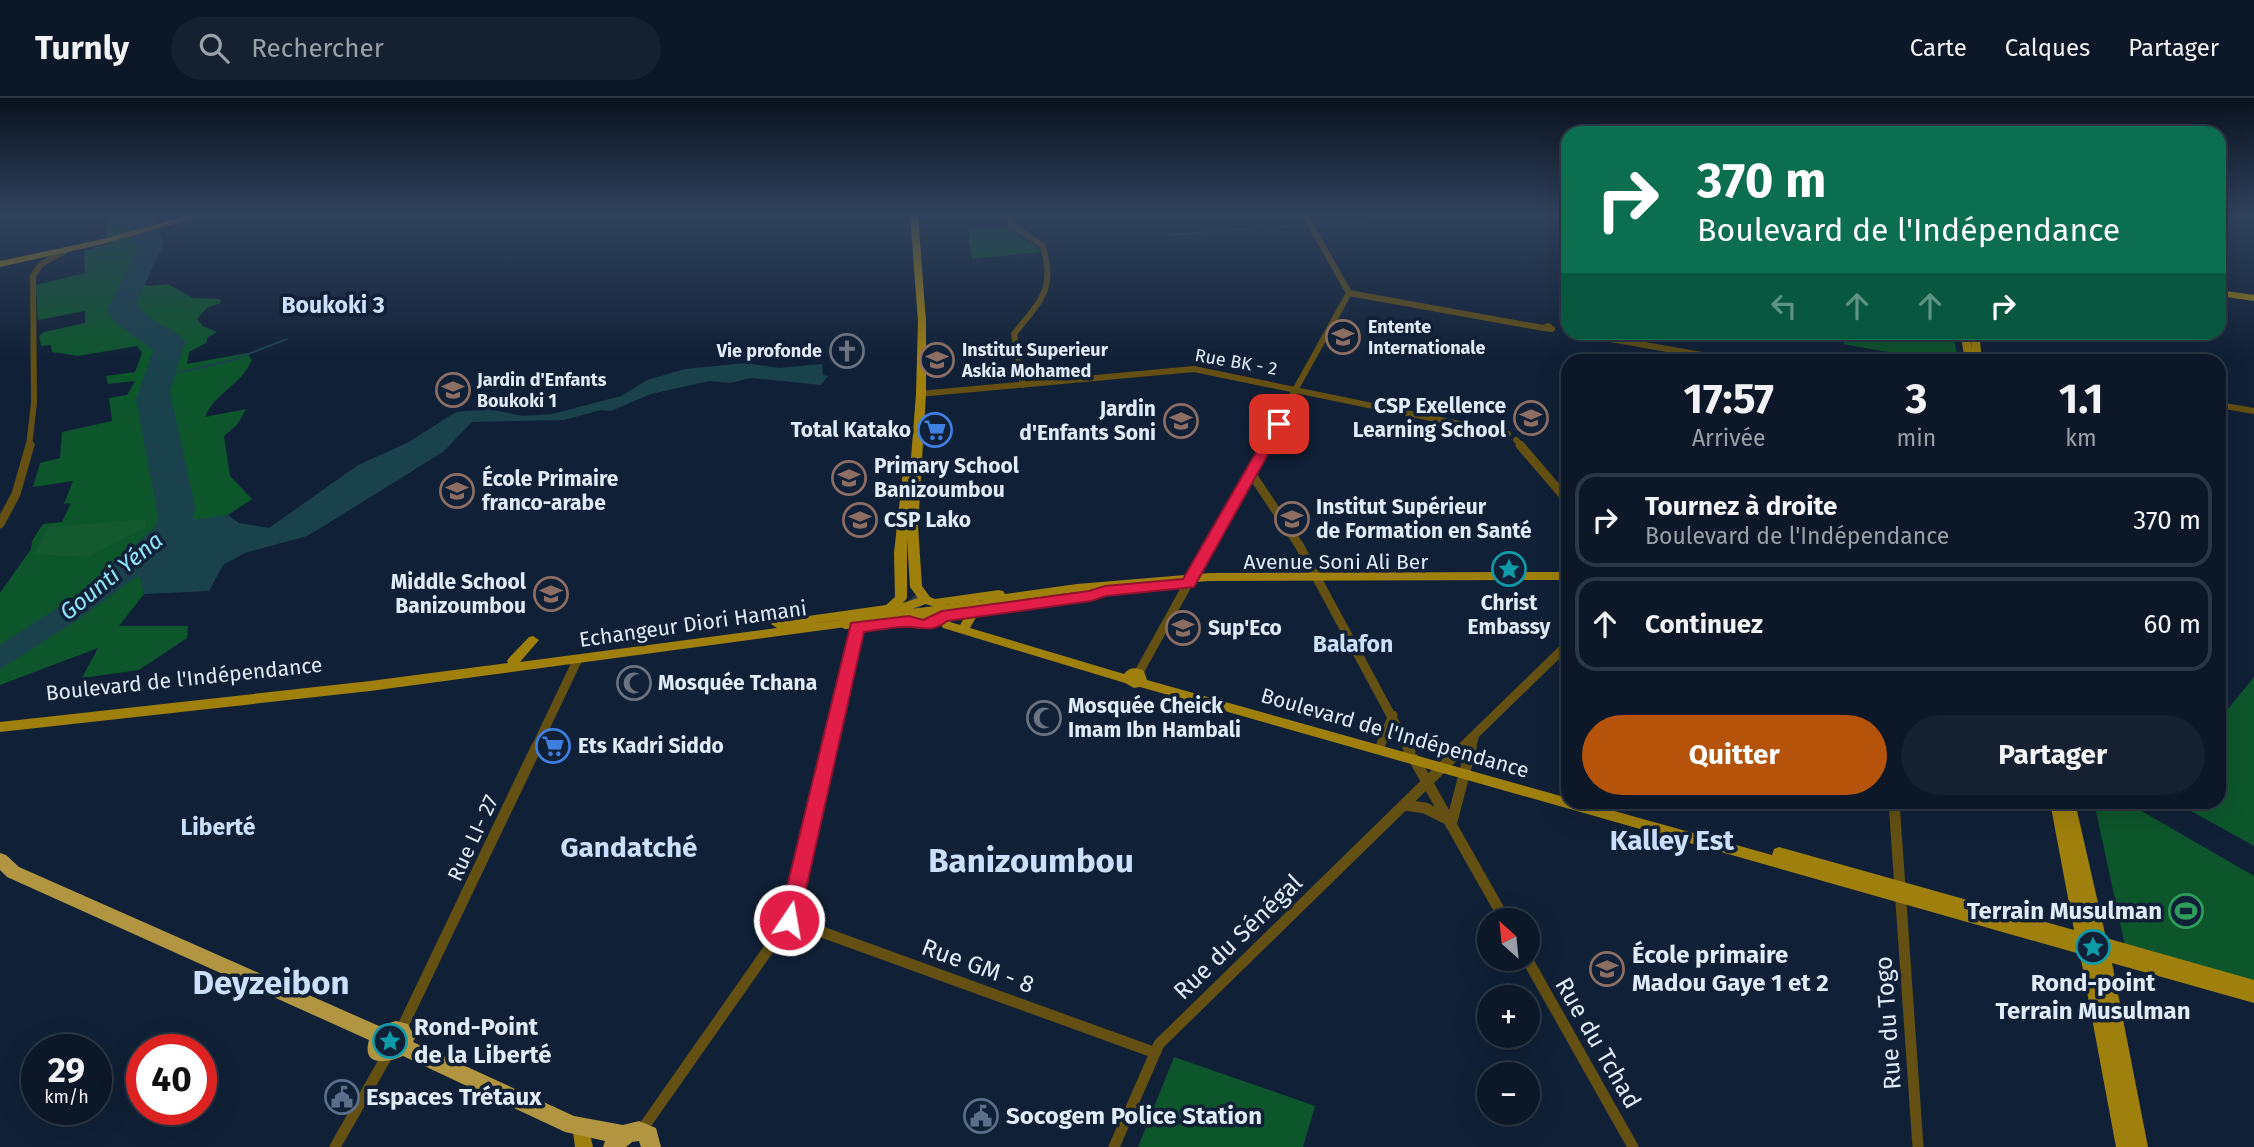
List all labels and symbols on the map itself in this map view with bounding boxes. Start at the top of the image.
district label: Boukoki 3 [281,291,385,319]
place label: Entente Internationale [1368,316,1486,359]
school or university icon: Entente Internationale [1324,318,1362,356]
church icon: Vie profonde [828,332,866,370]
place label: Institut Superieur Askia Mohamed [961,339,1109,382]
place label: Vie profonde [716,340,822,362]
school or university icon: Institut Superieur Askia Mohamed [918,341,956,379]
street label: Rue BK - 2 [1193,344,1279,380]
place label: Jardin d'Enfants Boukoki 1 [476,369,607,412]
school or university icon: Jardin d'Enfants Boukoki 1 [434,371,472,409]
place label: CSP Exellence Learning School [1353,393,1507,443]
pin [1249,394,1309,454]
place label: Jardin d'Enfants Soni [1019,396,1156,446]
school or university icon: CSP Exellence Learning School [1512,399,1550,437]
school or university icon: Jardin d'Enfants Soni [1162,402,1200,440]
supermarket icon: Total Katako [916,411,954,449]
place label: Total Katako [791,417,911,443]
place label: Primary School Banizoumbou [874,453,1020,503]
school or university icon: Primary School Banizoumbou [830,459,868,497]
place label: École Primaire franco-arabe [482,465,619,516]
school or university icon: École Primaire franco-arabe [438,472,476,510]
place label: Institut Supérieur de Formation en Santé [1316,494,1532,544]
school or university icon: Institut Supérieur de Formation en Santé [1273,500,1311,538]
school or university icon: CSP Lako [841,501,879,539]
place label: CSP Lako [884,507,971,533]
water label: Gounti Yéna [54,526,168,626]
street label: Avenue Soni Ali Ber [1244,549,1428,575]
place icon: Christ Embassy [1490,550,1528,588]
place label: Middle School Banizoumbou [391,569,527,619]
school or university icon: Middle School Banizoumbou [532,575,570,613]
place label: Christ Embassy [1468,590,1551,640]
street label: Echangeur Diori Hamani [578,595,808,653]
school or university icon: Sup'Eco [1164,609,1202,647]
place label: Sup'Eco [1208,615,1282,641]
district label: Balafon [1313,630,1393,658]
street label: Boulevard de l'Indépendance [45,652,323,706]
mosque icon: Mosquée Tchana [615,664,653,702]
place label: Mosquée Tchana [658,670,817,696]
street label: Boulevard de l'Indépendance [1258,682,1532,784]
place label: Mosquée Cheick Imam Ibn Hambali [1068,693,1241,743]
mosque icon: Mosquée Cheick Imam Ibn Hambali [1025,699,1063,737]
supermarket icon: Ets Kadri Siddo [534,727,572,765]
place label: Ets Kadri Siddo [578,733,724,759]
street label: Rue LI- 27 [442,791,504,885]
district label: Liberté [180,813,256,841]
district label: Kalley Est [1610,824,1735,857]
district label: Gandatché [560,831,698,864]
district label: Banizoumbou [928,841,1134,881]
street label: Rue du Sénégal [1168,869,1308,1005]
position arrow [752,883,826,957]
sports icon: Terrain Musulman [2167,892,2205,930]
place label: Terrain Musulman [1967,897,2162,925]
north arrow [1477,908,1540,971]
place icon: Rond-point Terrain Musulman [2074,928,2112,966]
street label: Rue GM - 8 [918,933,1038,999]
place label: École primaire Madou Gaye 1 et 2 [1632,940,1829,997]
school or university icon: École primaire Madou Gaye 1 et 2 [1588,950,1626,988]
street label: Rue du Togo [1869,955,1907,1091]
district label: Deyzeibon [193,963,349,1003]
place label: Rond-point Terrain Musulman [1995,969,2191,1025]
street label: Rue du Tchad [1549,973,1647,1113]
place label: Rond-Point de la Liberté [414,1013,552,1069]
place icon: Rond-Point de la Liberté [371,1022,409,1060]
speed limit sign: 40 [126,1034,217,1125]
public building icon: Espaces Trétaux [323,1078,361,1116]
place label: Espaces Trétaux [366,1083,542,1111]
public building icon: Socogem Police Station [962,1097,1000,1135]
place label: Socogem Police Station [1006,1102,1262,1130]

